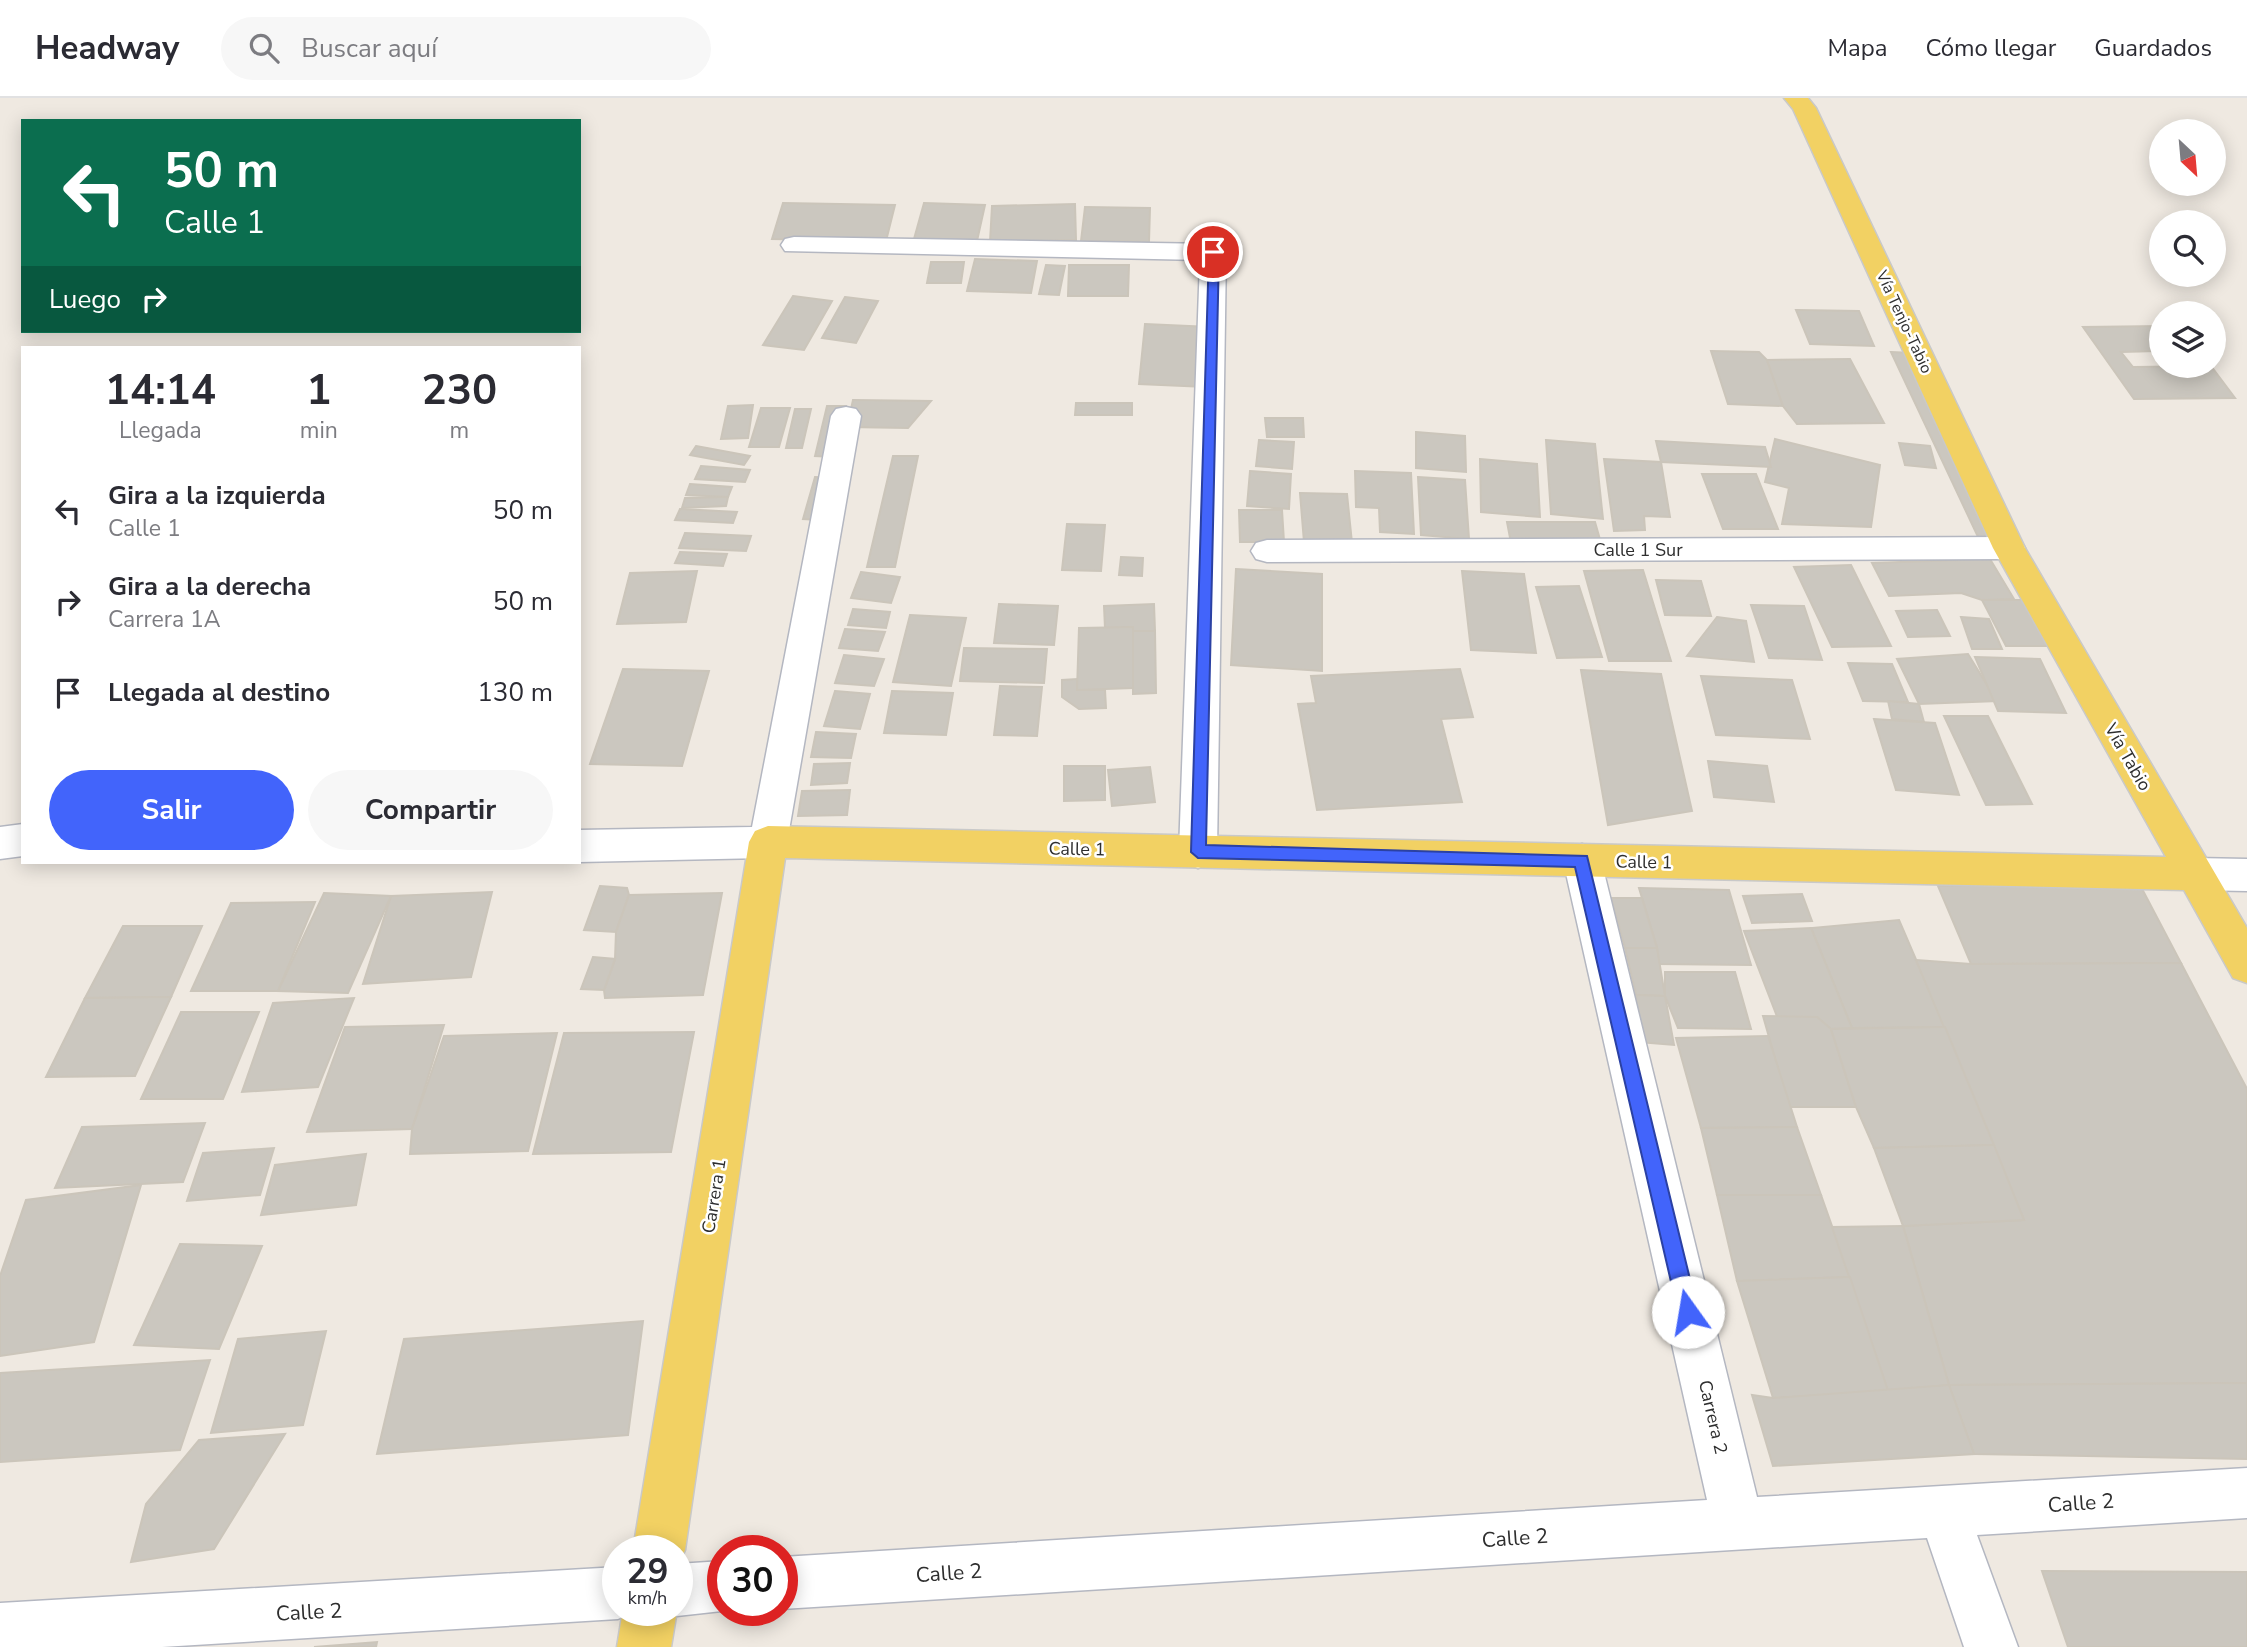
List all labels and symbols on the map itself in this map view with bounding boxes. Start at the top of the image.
north arrow [2149,119,2226,196]
pin [1183,222,1243,282]
street label: Vía Tenjo-Tabio [1870,266,1937,377]
street label: Calle 1 Sur [1593,538,1683,562]
street label: Vía Tabio [2098,718,2157,795]
street label: Calle 1 [1048,837,1106,861]
street label: Calle 1 [1615,850,1673,874]
street label: Carrera 1 [696,1157,732,1235]
position arrow [1651,1275,1725,1349]
street label: Carrera 2 [1693,1378,1733,1456]
street label: Calle 2 [2047,1487,2115,1519]
street label: Calle 2 [1481,1522,1549,1554]
speed limit sign: 30 [707,1535,798,1626]
street label: Calle 2 [915,1557,983,1589]
street label: Calle 2 [275,1596,343,1628]

